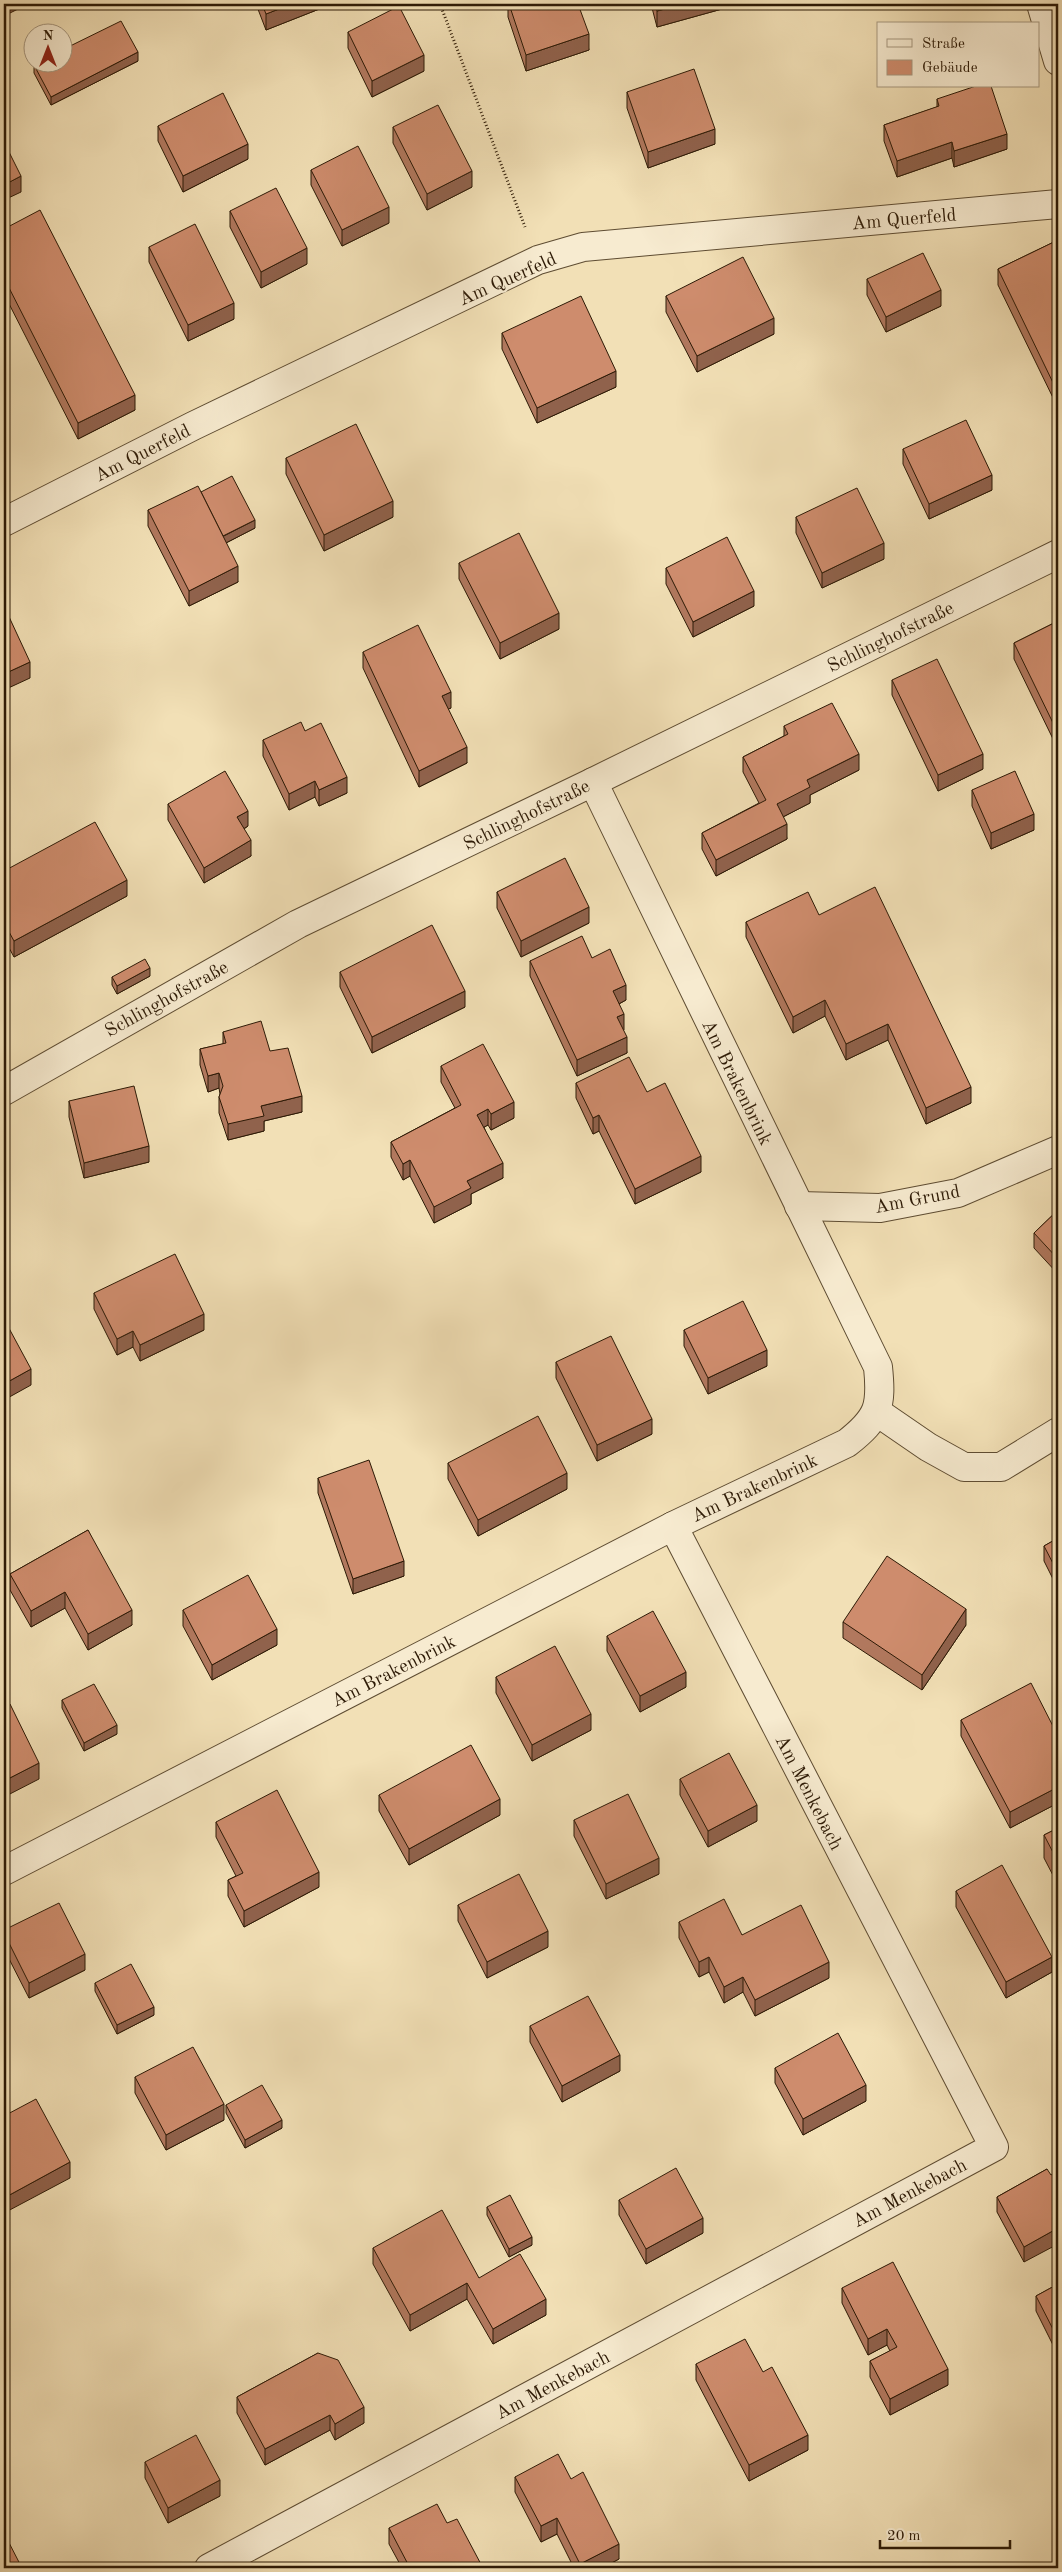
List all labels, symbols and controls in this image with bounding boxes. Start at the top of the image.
north arrow [22,22,72,72]
legend [877,22,1040,88]
text: N [43,29,54,43]
text: Straße [922,37,965,52]
text: Gebäude [922,61,978,76]
street label: Am Querfeld [851,206,957,235]
street label: Am Querfeld [456,250,560,310]
street label: Am Querfeld [92,422,194,487]
street label: Schlinghofstraße [825,599,957,677]
street label: Schlinghofstraße [461,777,593,855]
street label: Schlinghofstraße [102,958,232,1042]
street label: Am Brakenbrink [697,1017,774,1149]
street label: Am Grund [873,1183,962,1218]
street label: Am Brakenbrink [689,1452,821,1527]
street label: Am Brakenbrink [329,1633,460,1712]
street label: Am Menkebach [771,1733,845,1854]
street label: Am Menkebach [850,2156,970,2232]
street label: Am Menkebach [493,2348,613,2424]
scale bar [880,2517,1010,2549]
text: 20 m [887,2529,921,2544]

